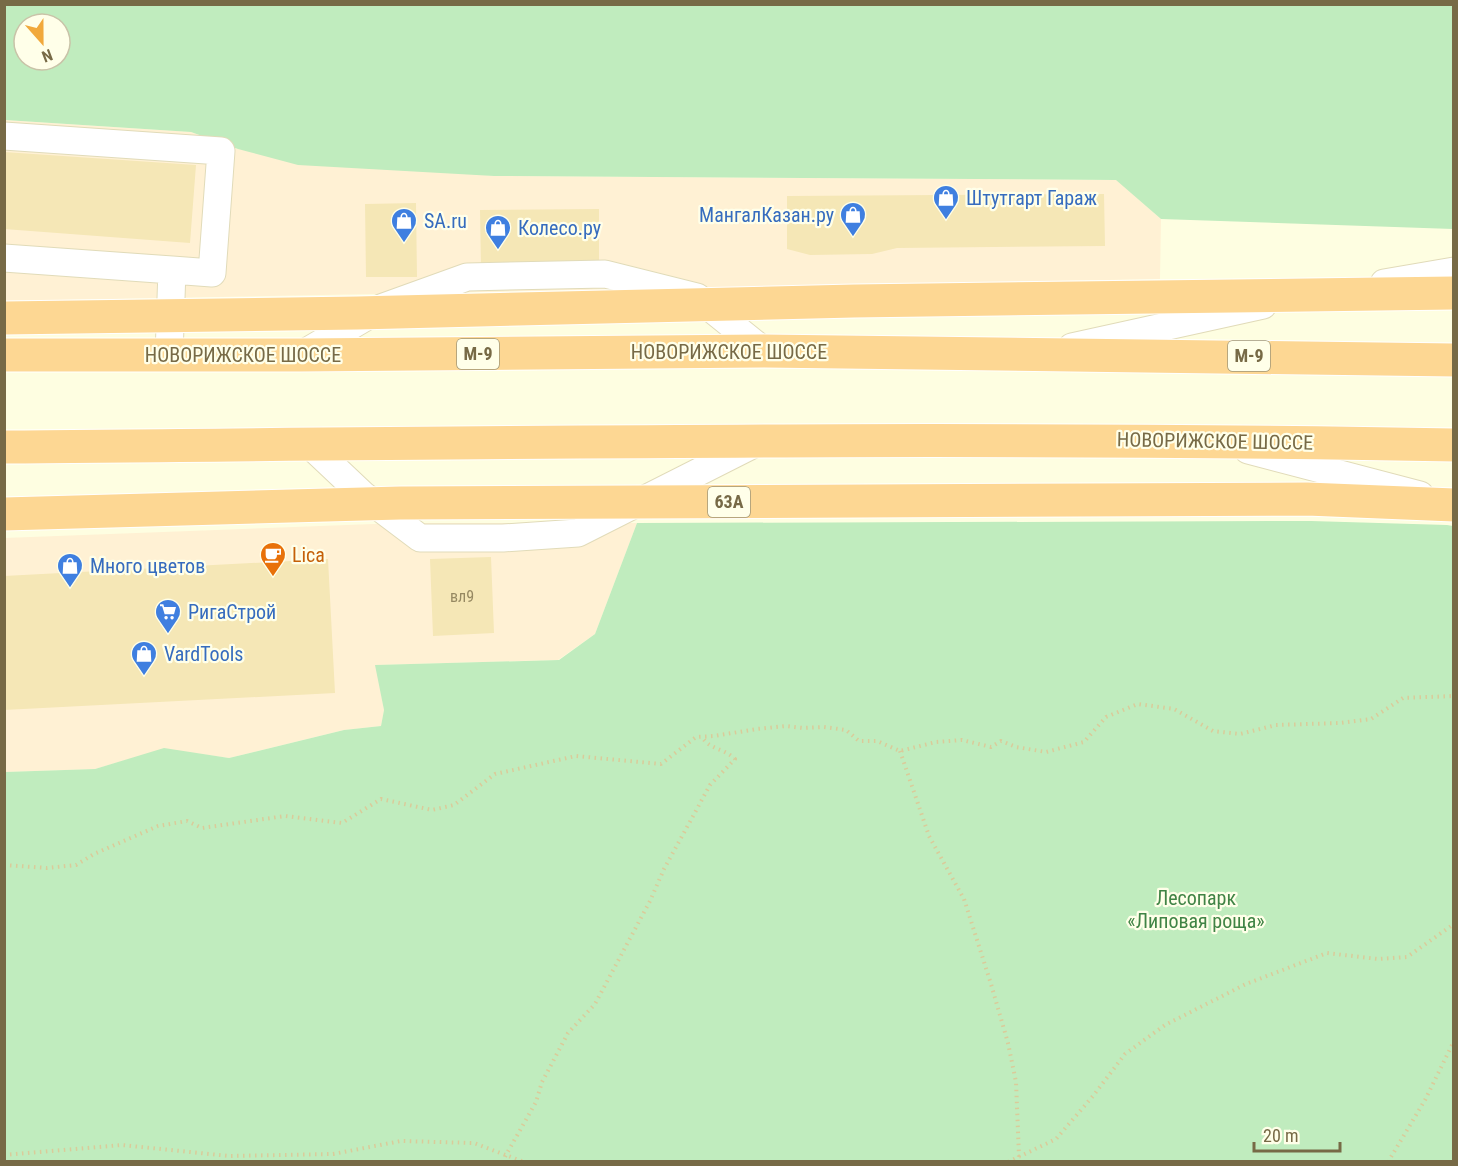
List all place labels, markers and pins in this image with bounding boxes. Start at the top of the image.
shop icon: Штутгарт Гараж [931,183,961,221]
place label: Штутгарт Гараж [966,186,1097,210]
shop icon: МангалКазан.ру [838,200,868,238]
place label: МангалКазан.ру [699,203,834,227]
shop icon: SA.ru [389,206,419,244]
place label: SA.ru [424,209,467,233]
shop icon: Колесо.ру [483,213,513,251]
place label: Колесо.ру [518,216,601,240]
cafe icon: Lica [258,540,288,578]
place label: Lica [292,543,325,567]
shop icon: Много цветов [55,551,85,589]
place label: Много цветов [90,554,205,578]
supermarket icon: РигаСтрой [153,597,183,635]
place label: РигаСтрой [188,600,276,624]
shop icon: VardTools [129,639,159,677]
place label: VardTools [164,642,243,666]

